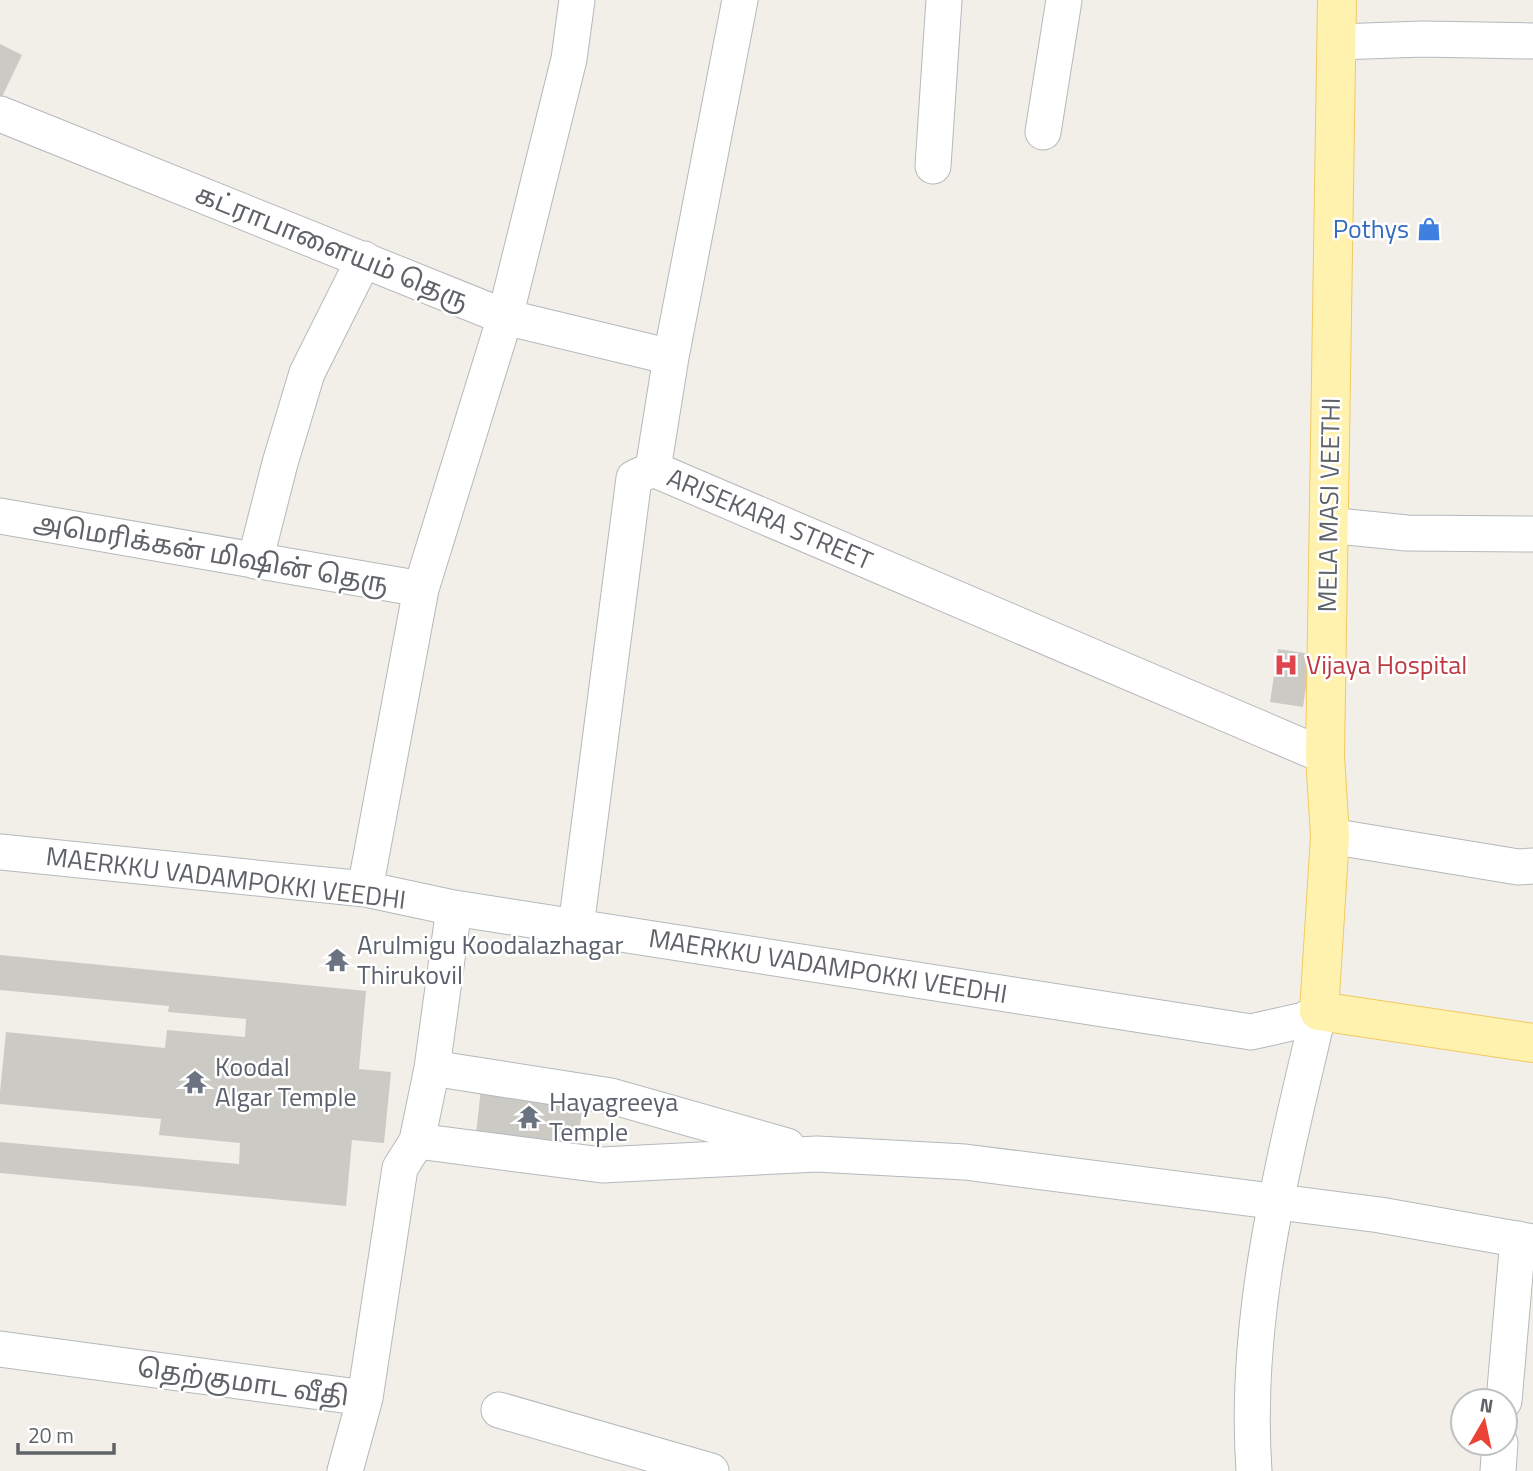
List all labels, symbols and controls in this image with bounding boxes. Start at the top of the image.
street label: கட்ராபாளையம் தெரு [189,174,475,319]
place label: Pothys [1333,209,1409,248]
shop icon: Pothys [1415,215,1443,243]
street label: MELA MASI VEETHI [1307,397,1350,613]
street label: ARISEKARA STREET [661,458,879,580]
street label: அமெரிக்கன் மிஷின் தெரு [30,502,392,603]
place label: Vijaya Hospital [1306,645,1467,684]
hospital icon: Vijaya Hospital [1272,651,1300,679]
street label: MAERKKU VADAMPOKKI VEEDHI [44,836,408,919]
street label: MAERKKU VADAMPOKKI VEEDHI [646,918,1010,1013]
place label: Arulmigu Koodalazhagar Thirukovil [357,925,624,994]
temple icon: Arulmigu Koodalazhagar Thirukovil [323,946,351,974]
place label: Koodal Algar Temple [215,1047,357,1116]
temple icon: Koodal Algar Temple [181,1068,209,1096]
place label: Hayagreeya Temple [549,1082,678,1151]
temple icon: Hayagreeya Temple [515,1103,543,1131]
street label: தெற்குமாட வீதி [135,1347,351,1416]
north arrow [1449,1387,1519,1457]
text: N [1478,1389,1496,1420]
scale bar [18,1412,114,1456]
text: 20 m [28,1419,74,1451]

